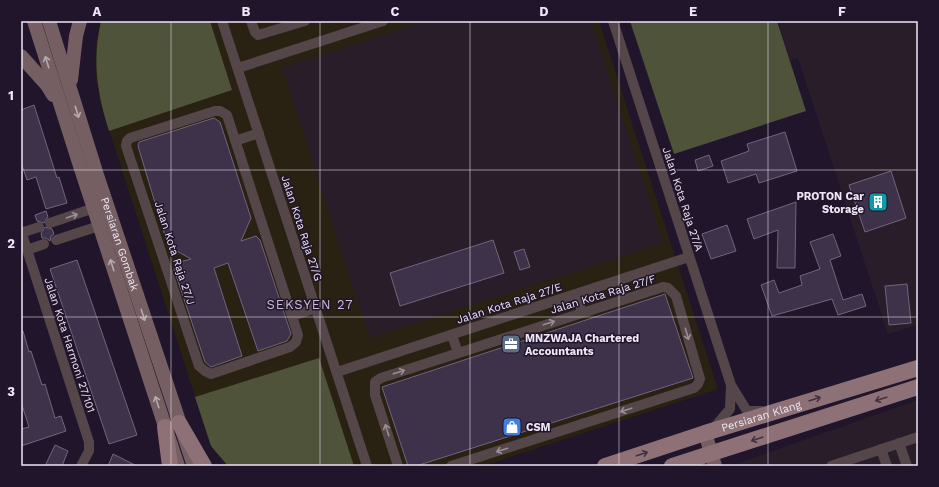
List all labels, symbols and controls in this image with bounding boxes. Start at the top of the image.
text: A [93,4,102,19]
text: B [242,4,251,19]
text: C [391,4,400,19]
text: D [539,4,549,19]
text: E [689,4,697,19]
text: F [838,4,846,19]
one-way arrow [43,55,50,68]
text: 1 [8,88,14,103]
one-way arrow [74,105,81,118]
street label: Jalan Kota Raja 27/A [660,145,706,253]
street label: Jalan Kota Raja 27/G [278,174,325,283]
place label: PROTON Car Storage [796,190,864,216]
building icon: PROTON Car Storage [867,191,889,213]
street label: Persiaran Gombak [98,196,141,293]
street label: Jalan Kota Raja 27/J [152,200,197,307]
one-way arrow [66,211,78,219]
text: 2 [7,236,15,251]
one-way arrow [108,259,115,272]
street label: Jalan Kota Raja 27/F [549,272,658,317]
street label: Jalan Kota Harmoni 27/101 [42,276,98,414]
street label: Jalan Kota Raja 27/E [455,280,563,327]
district label: SEKSYEN 27 [266,297,354,312]
one-way arrow [140,309,147,322]
one-way arrow [543,319,556,326]
one-way arrow [684,327,691,340]
place label: MNZWAJA Chartered Accountants [525,332,639,358]
office icon: MNZWAJA Chartered Accountants [500,333,522,355]
one-way arrow [392,368,405,375]
text: 3 [7,384,15,399]
one-way arrow [808,395,821,402]
one-way arrow [875,395,887,403]
one-way arrow [153,396,160,409]
street label: Persiaran Klang [720,398,803,435]
one-way arrow [619,407,632,414]
shop icon: CSM [501,416,523,438]
place label: CSM [526,421,551,434]
one-way arrow [383,424,390,437]
one-way arrow [752,435,764,443]
one-way arrow [496,447,509,454]
one-way arrow [635,450,648,457]

